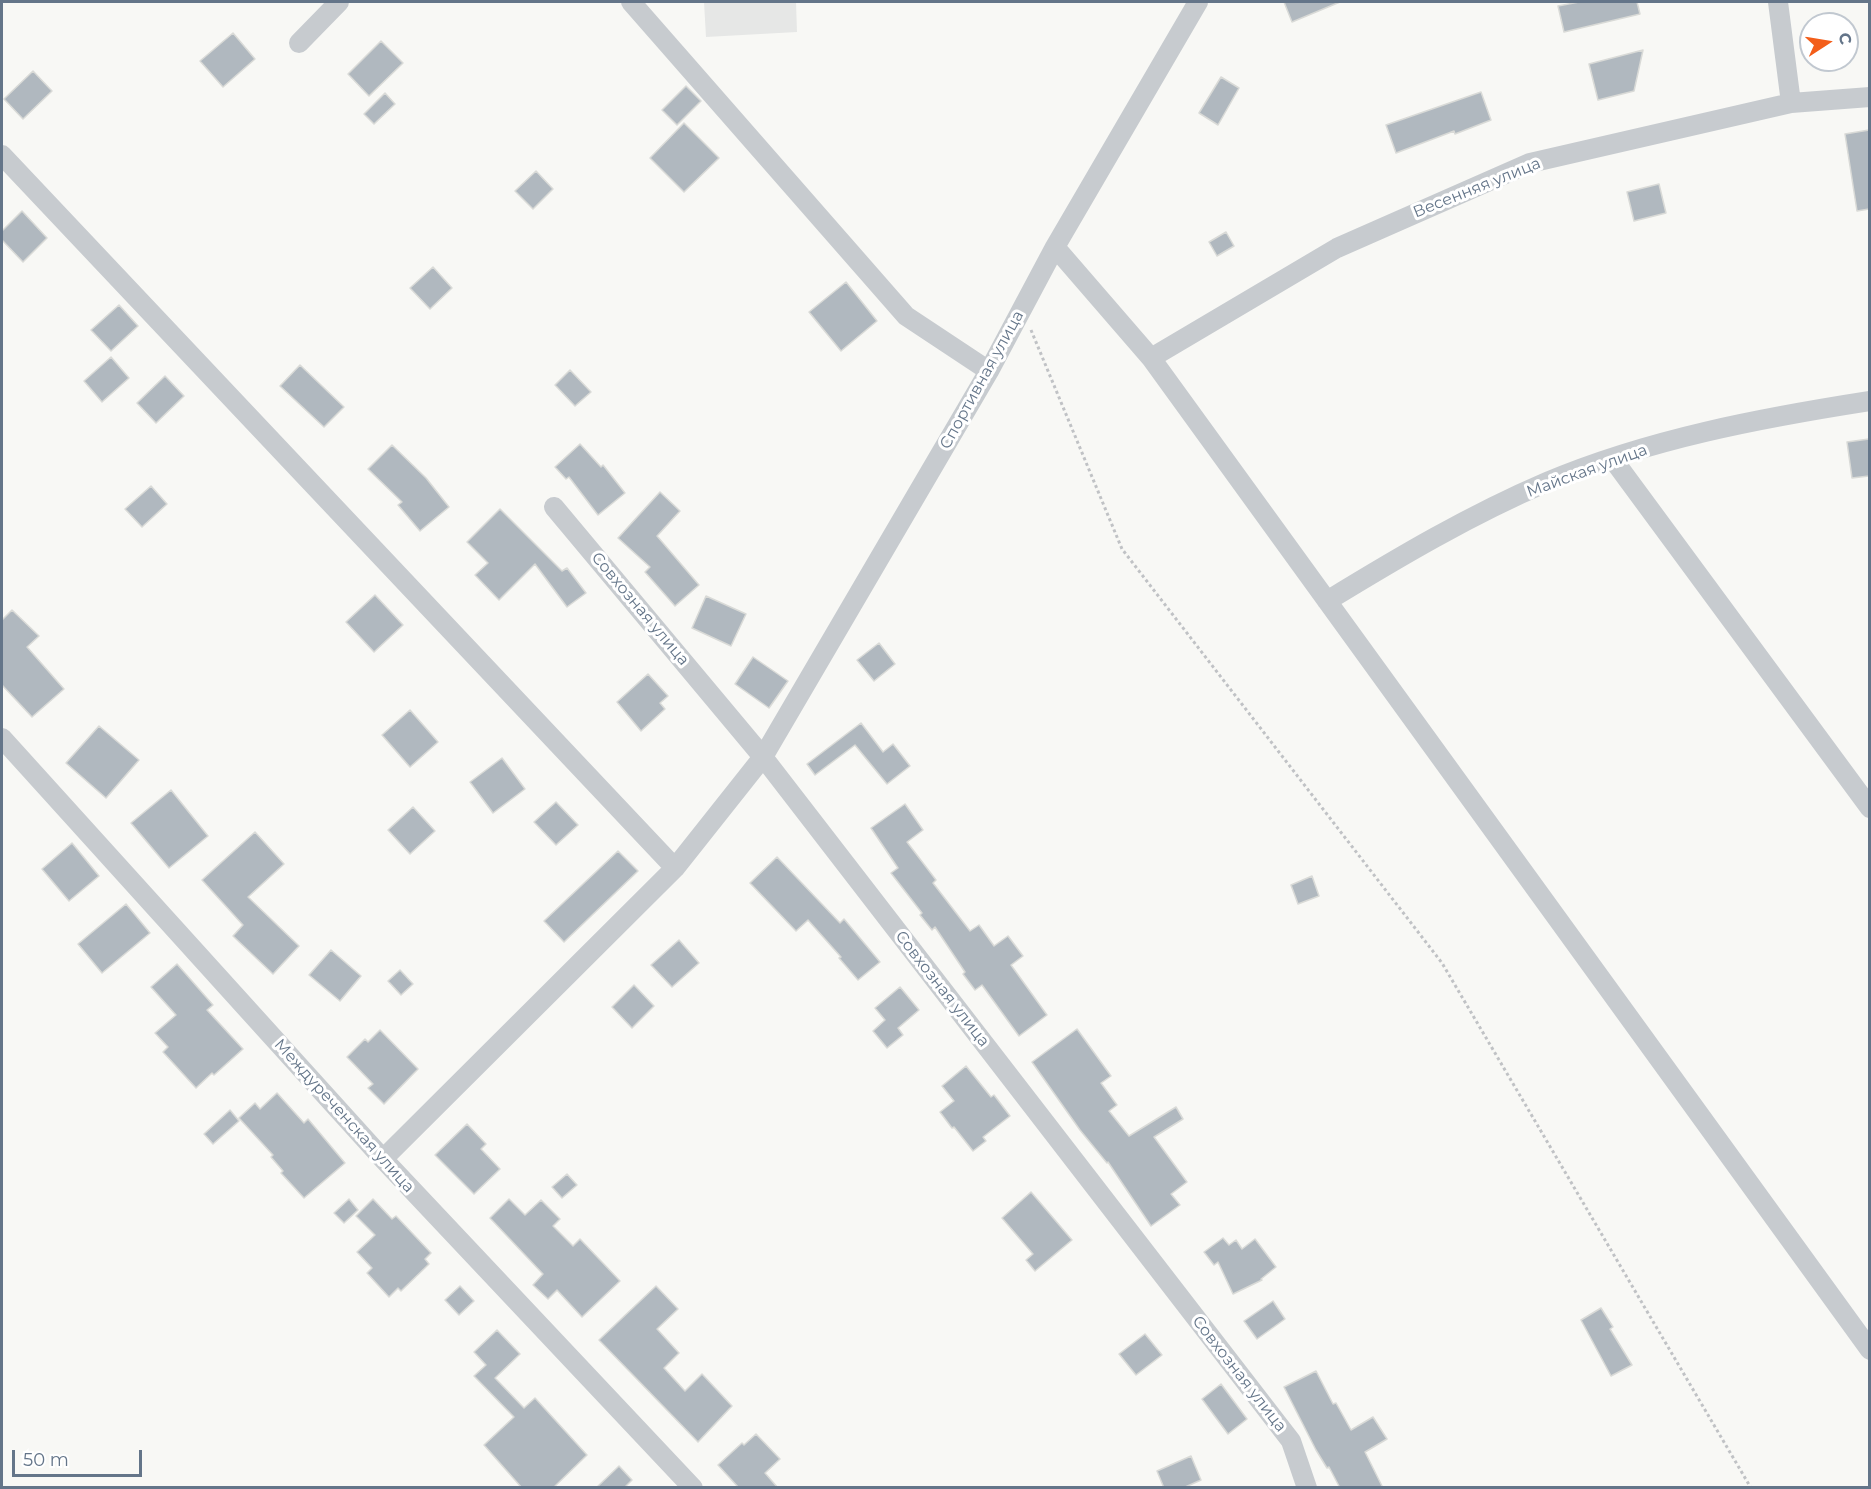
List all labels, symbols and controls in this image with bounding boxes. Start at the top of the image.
north arrow [1799,12,1859,72]
text: С [1835,31,1856,46]
street label: Весенняя улица [1410,154,1544,222]
street label: Спортивная улица [936,307,1028,453]
street label: Майская улица [1524,440,1650,502]
street label: Совхозная улица [587,549,693,669]
street label: Совхозная улица [891,927,993,1051]
street label: Междуреченская улица [270,1035,418,1197]
street label: Совхозная улица [1188,1312,1290,1436]
scale bar [15,1438,146,1476]
text: 50 m [23,1449,69,1471]

